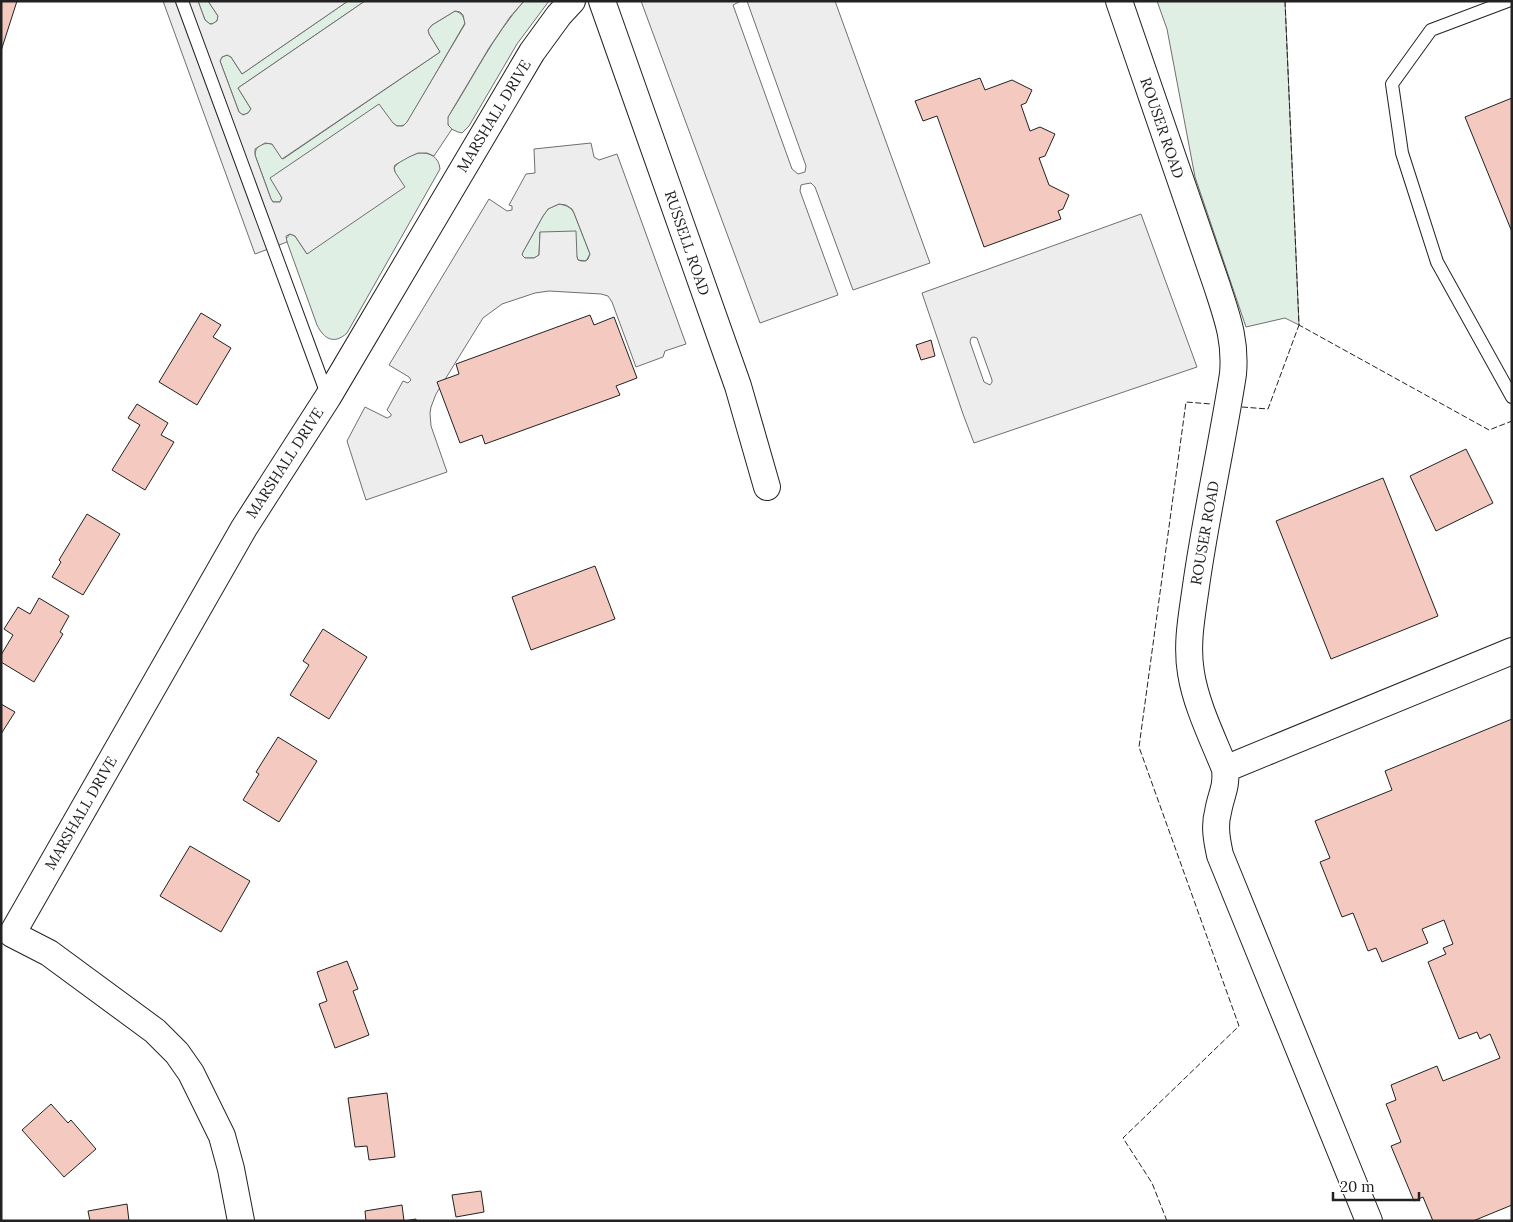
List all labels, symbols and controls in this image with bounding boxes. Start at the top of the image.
street label: MARSHALL DRIVE [452,56,535,176]
street label: ROUSER ROAD [1136,75,1189,181]
street label: RUSSELL ROAD [661,188,714,298]
street label: MARSHALL DRIVE [242,404,327,522]
street label: ROUSER ROAD [1186,479,1223,586]
street label: MARSHALL DRIVE [40,753,121,873]
scale bar [1333,1170,1419,1202]
text: 20 m [1340,1177,1375,1196]

